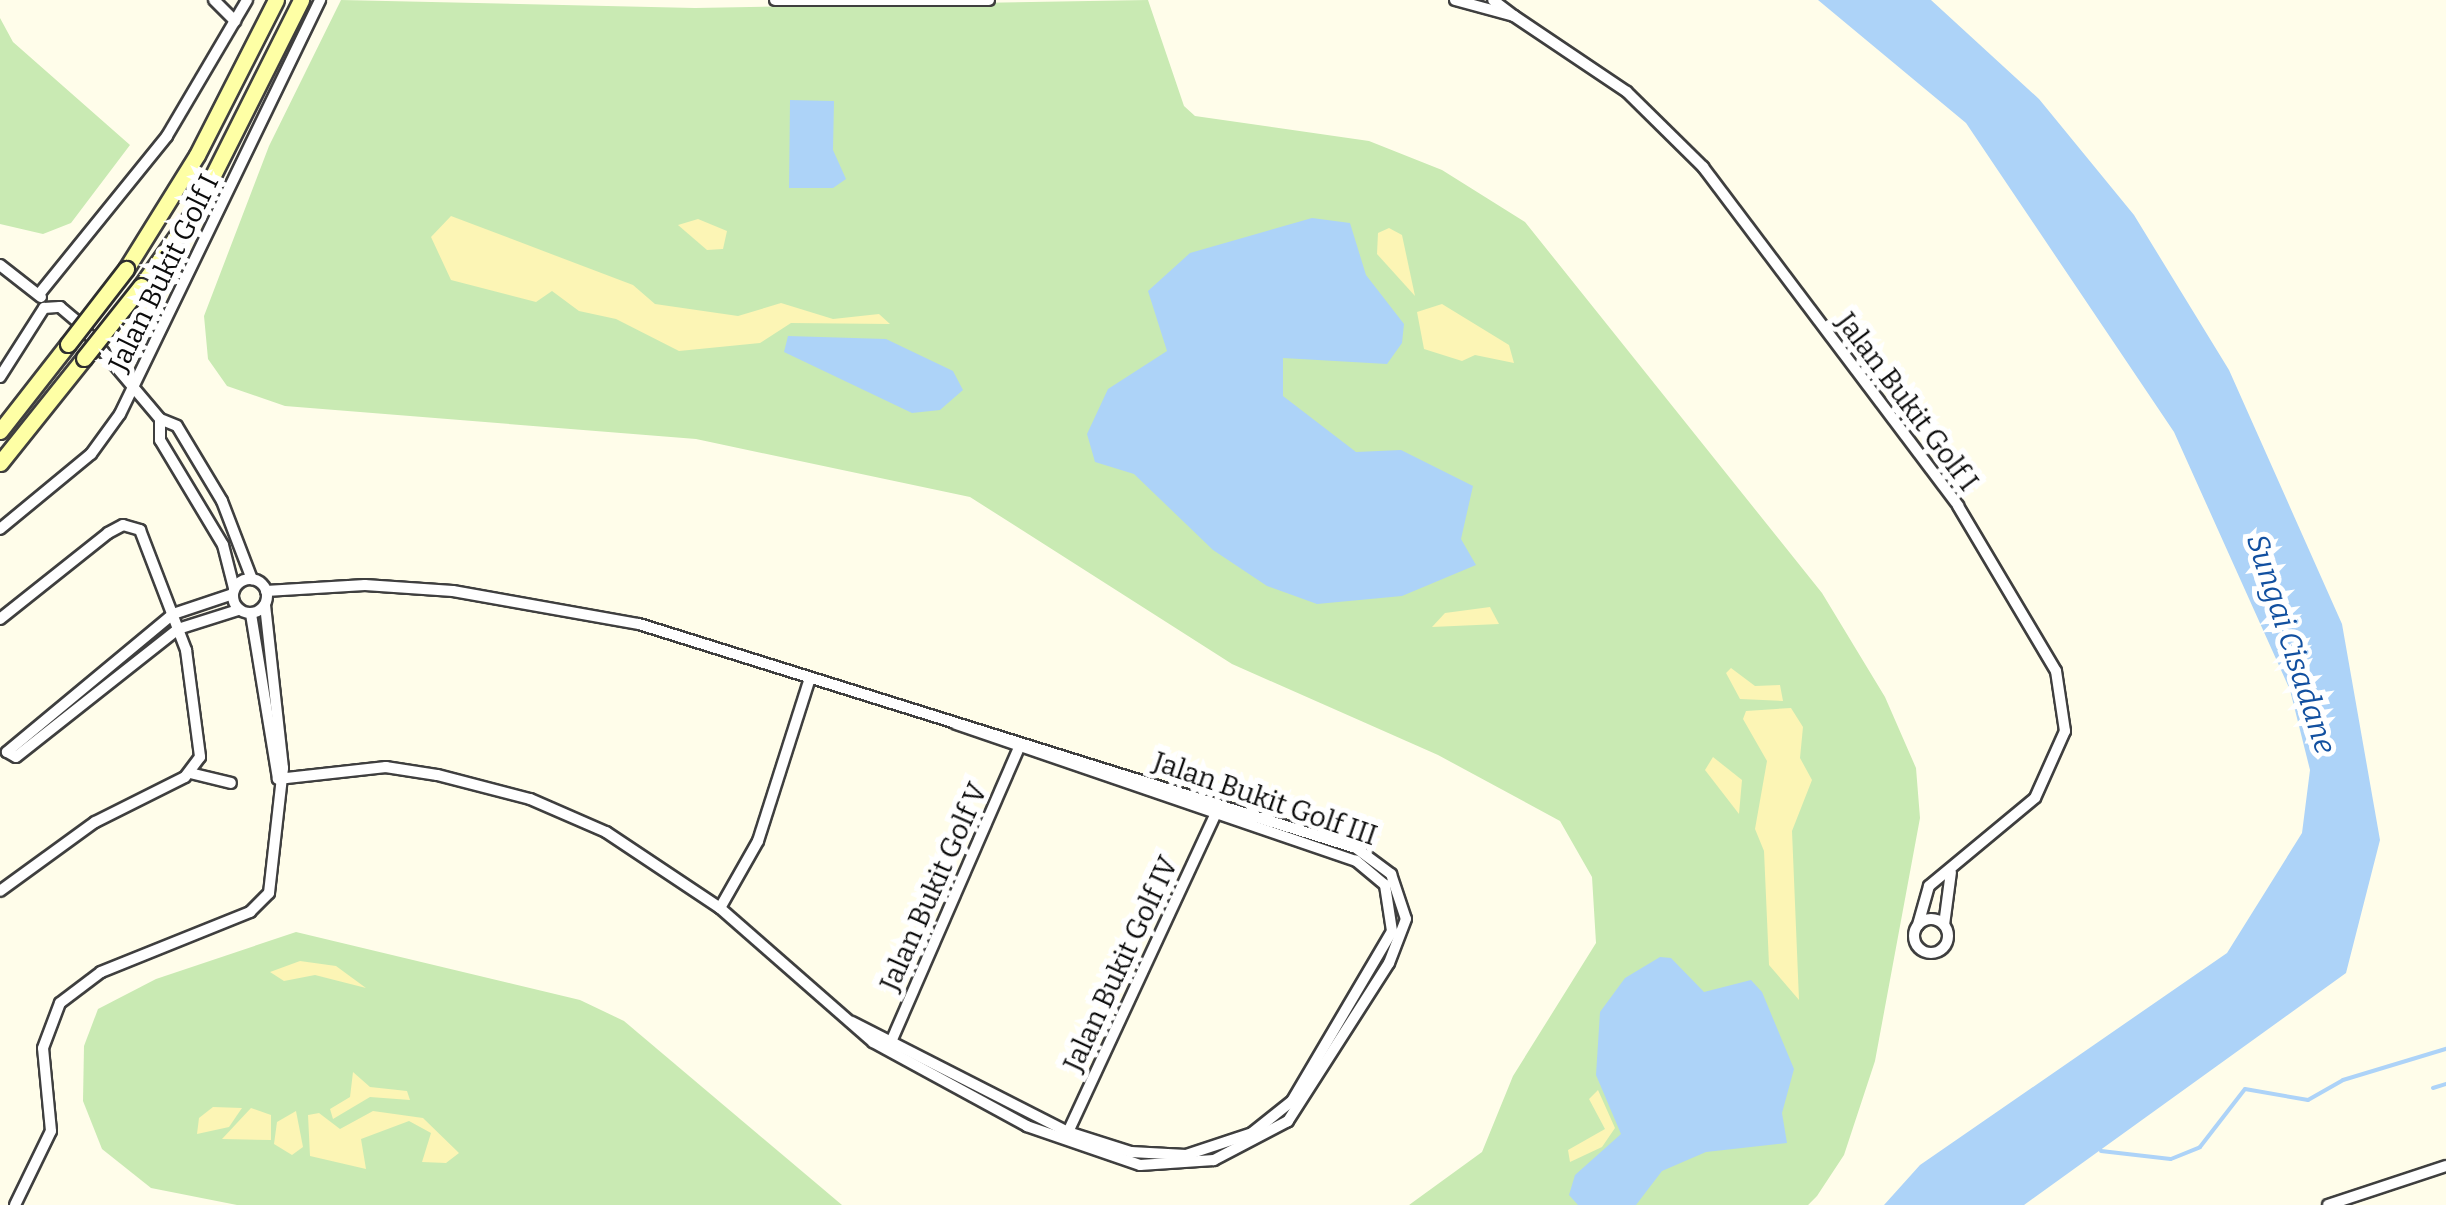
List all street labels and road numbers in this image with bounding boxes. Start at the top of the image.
street label: Jalan Bukit Golf I [102,169,226,377]
street label: Jalan Bukit Golf I [1829,306,1985,498]
street label: Jalan Bukit Golf III [1149,745,1381,853]
street label: Jalan Bukit Golf V [873,778,995,996]
street label: Jalan Bukit Golf IV [1056,851,1186,1077]

